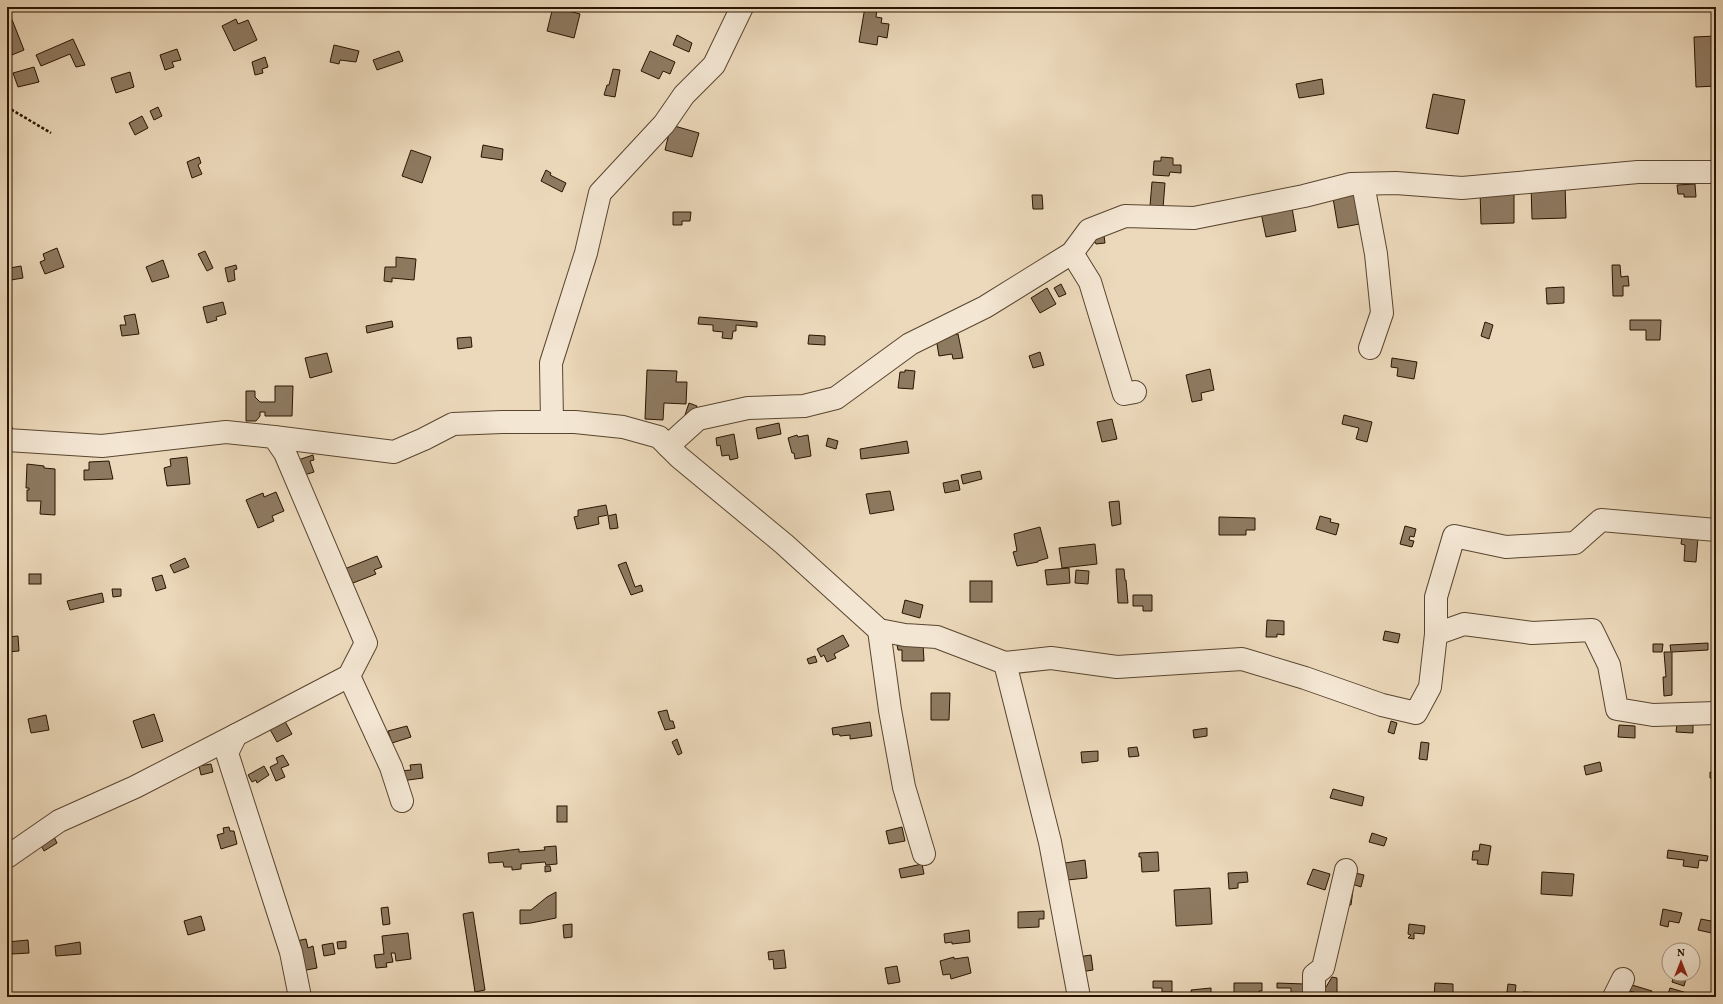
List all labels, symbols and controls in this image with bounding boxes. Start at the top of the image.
north arrow [1661,942,1701,982]
text: N [1677,946,1685,961]

